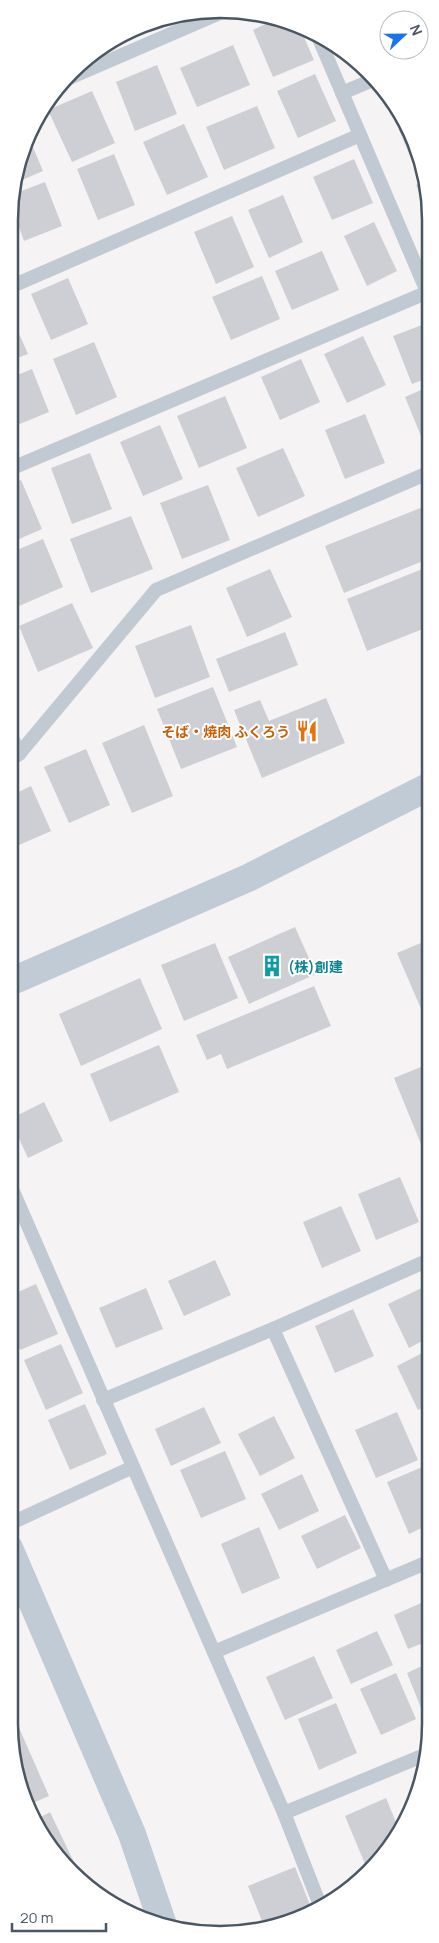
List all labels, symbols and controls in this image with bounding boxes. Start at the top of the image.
north arrow [379,10,429,60]
text: N [406,22,427,38]
restaurant icon: そば・焼肉 ふくろう [294,718,320,744]
place label: そば・焼肉 ふくろう [161,722,290,741]
building icon: (株)創建 [259,953,285,979]
place label: (株)創建 [288,957,343,976]
scale bar [12,1900,106,1932]
text: 20 m [20,1907,53,1928]

